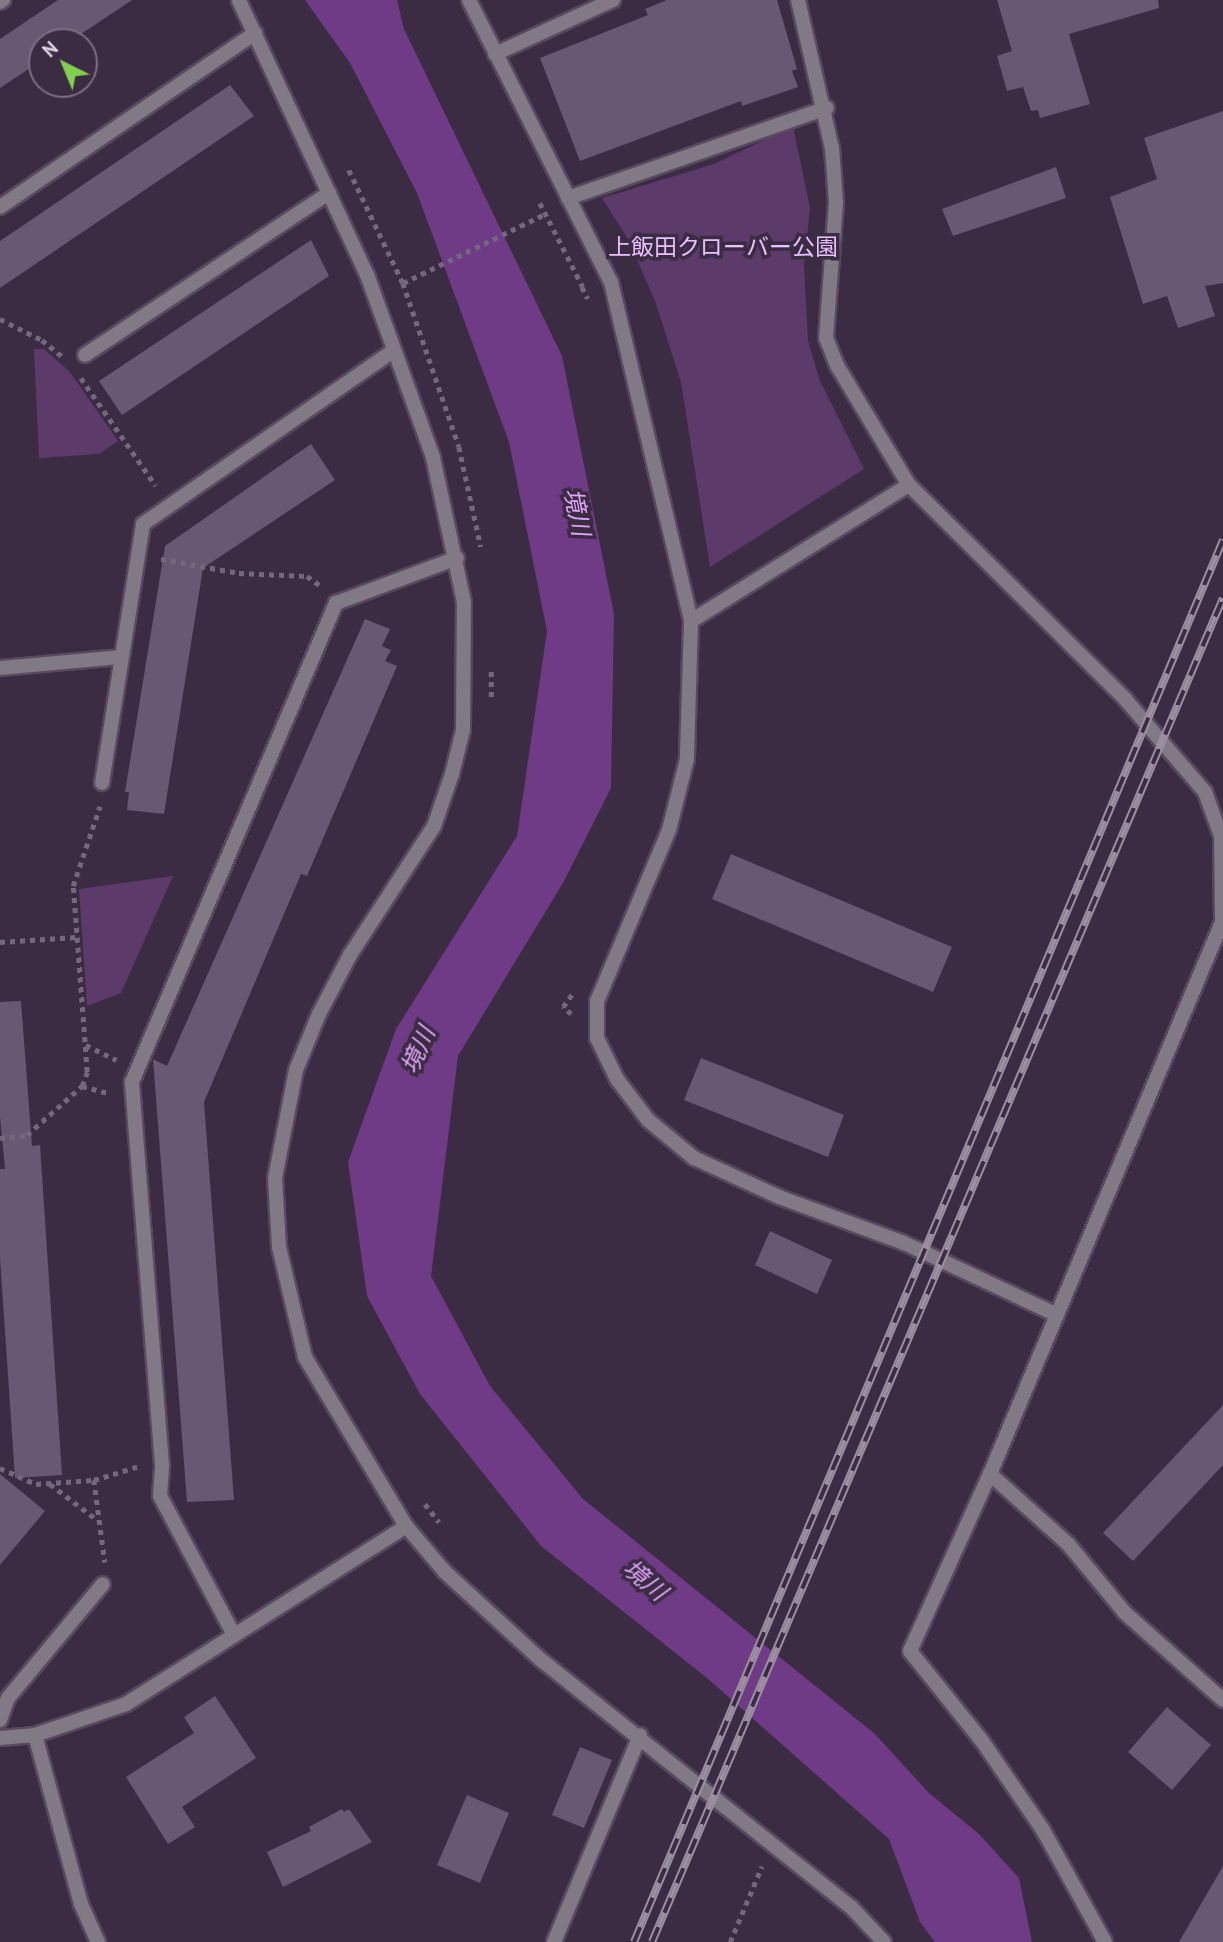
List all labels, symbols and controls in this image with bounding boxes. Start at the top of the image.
north arrow [28,28,98,98]
text: N [37,36,63,62]
park label: 上飯田クローバー公園 [608,233,838,261]
water label: 境川 [558,486,596,538]
water label: 境川 [395,1022,441,1078]
water label: 境川 [617,1554,673,1606]

